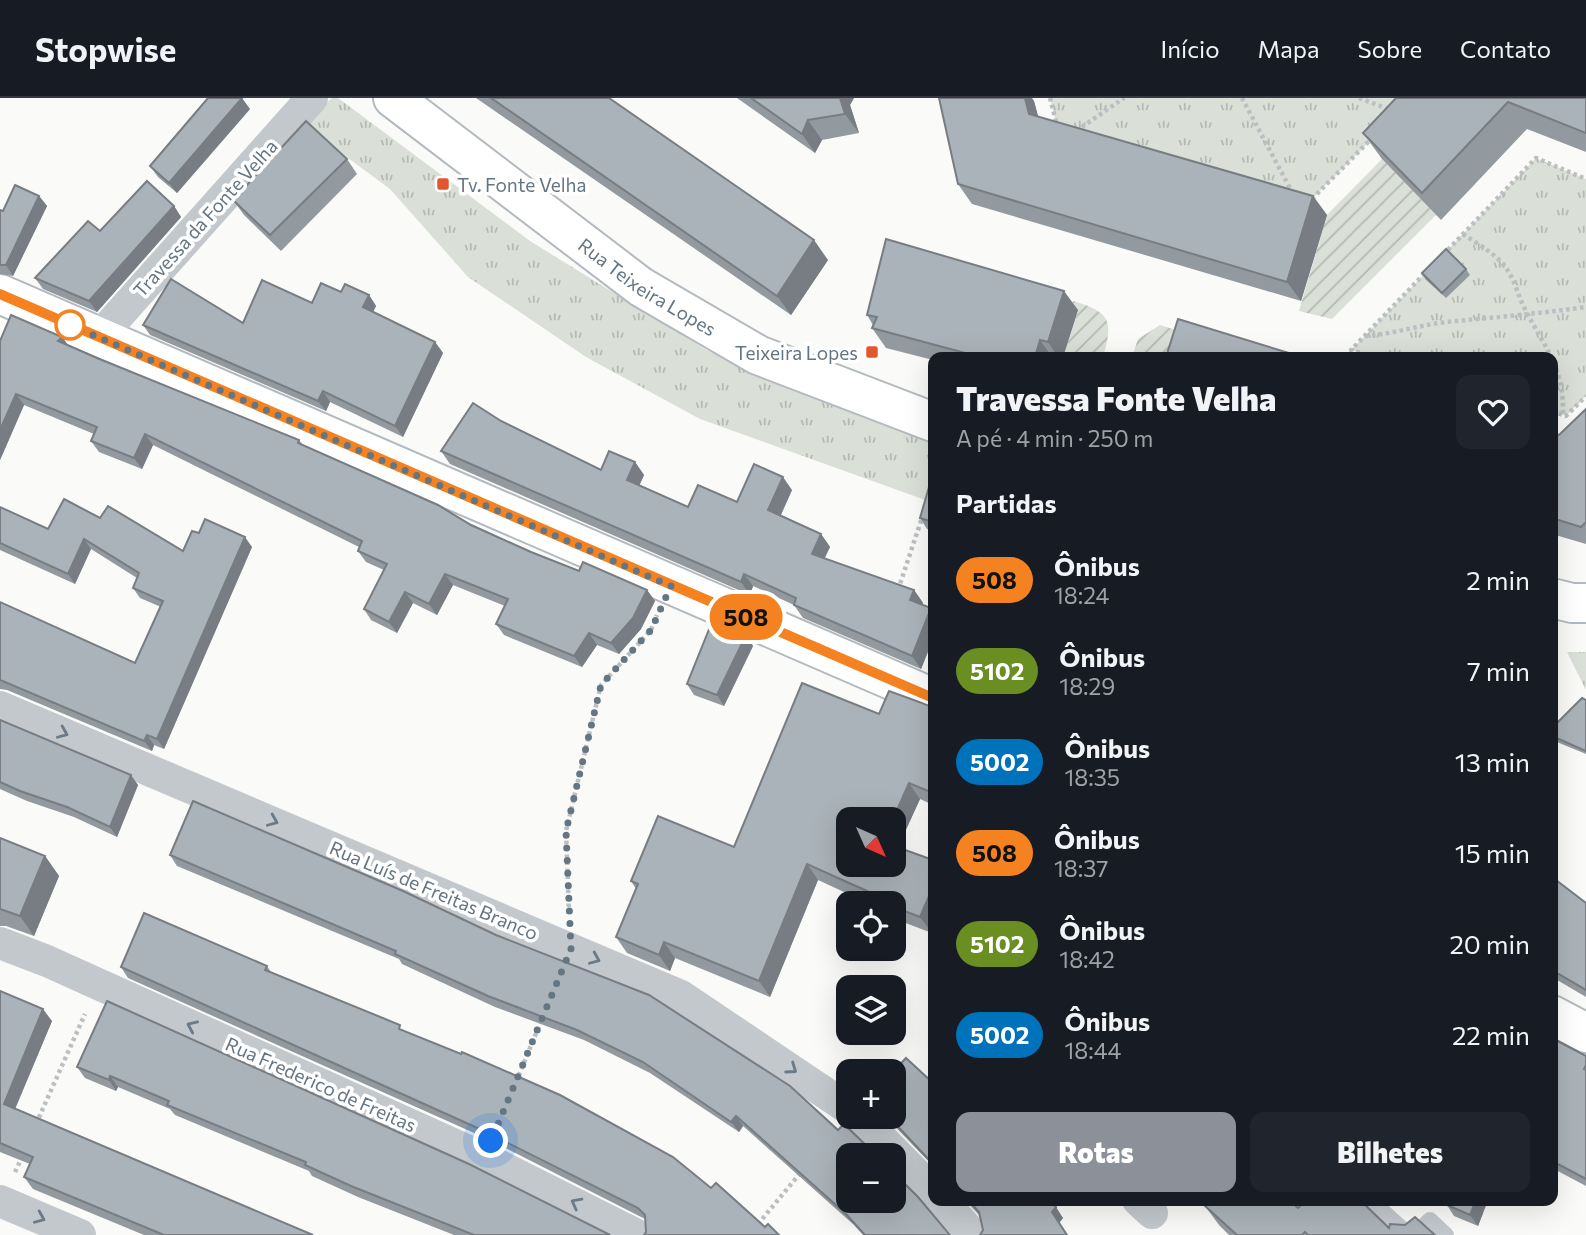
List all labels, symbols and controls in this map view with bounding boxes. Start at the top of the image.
text: Stopwise [35,28,176,69]
text: Início [1161,34,1220,63]
text: Mapa [1258,34,1320,63]
text: Sobre [1358,34,1422,63]
text: Contato [1460,34,1551,63]
street label: Travessa da Fonte Velha [128,135,282,301]
place label: Tv. Fonte Velha [457,173,586,196]
marker: Tv. Fonte Velha [435,176,451,192]
street label: Rua Teixeira Lopes [574,232,721,340]
unlabelled marker [55,310,85,340]
place label: Teixeira Lopes [735,341,858,364]
marker: Teixeira Lopes [864,344,880,360]
button: heart [1456,375,1530,449]
text: Travessa Fonte Velha [956,377,1276,418]
text: A pé · 4 min · 250 m [956,424,1153,452]
text: Partidas [956,487,1057,518]
text: Ônibus [1054,550,1140,581]
text: 2 min [1466,564,1530,595]
text: 508 [972,565,1017,594]
text: 18:24 [1054,581,1109,609]
line badge: 508 [706,594,786,640]
text: 508 [724,602,768,631]
text: Ônibus [1059,641,1145,672]
text: 7 min [1467,655,1530,686]
text: 5102 [970,656,1024,685]
text: 18:29 [1059,672,1115,700]
one-way arrow [56,725,68,739]
text: Ônibus [1064,732,1150,763]
text: 13 min [1455,746,1530,777]
text: 5002 [970,747,1029,776]
text: 18:35 [1064,763,1120,791]
north arrow [836,807,906,877]
map controls [836,807,906,1213]
one-way arrow [265,813,278,827]
text: Ônibus [1054,823,1140,854]
street label: Rua Luís de Freitas Branco [326,836,542,944]
text: 15 min [1455,837,1530,868]
text: 508 [972,838,1017,867]
text: 18:37 [1054,854,1108,882]
button: locate [836,891,906,961]
text: Ônibus [1059,914,1145,945]
text: 20 min [1449,928,1530,959]
text: 5102 [970,929,1024,958]
text: 18:42 [1059,945,1115,973]
one-way arrow [587,951,600,965]
button: layers [836,975,906,1045]
text: Ônibus [1064,1005,1150,1036]
text: 22 min [1452,1019,1530,1050]
one-way arrow [186,1020,199,1034]
text: 5002 [970,1020,1029,1049]
street label: Rua Frederico de Freitas [222,1032,420,1136]
text: 18:44 [1064,1036,1121,1064]
button: + [836,1059,906,1129]
one-way arrow [784,1061,797,1073]
button: Rotas [956,1112,1236,1192]
button: Bilhetes [1250,1112,1530,1192]
your location [473,1123,508,1158]
button: − [836,1143,906,1213]
one-way arrow [571,1198,584,1211]
one-way arrow [33,1210,45,1224]

